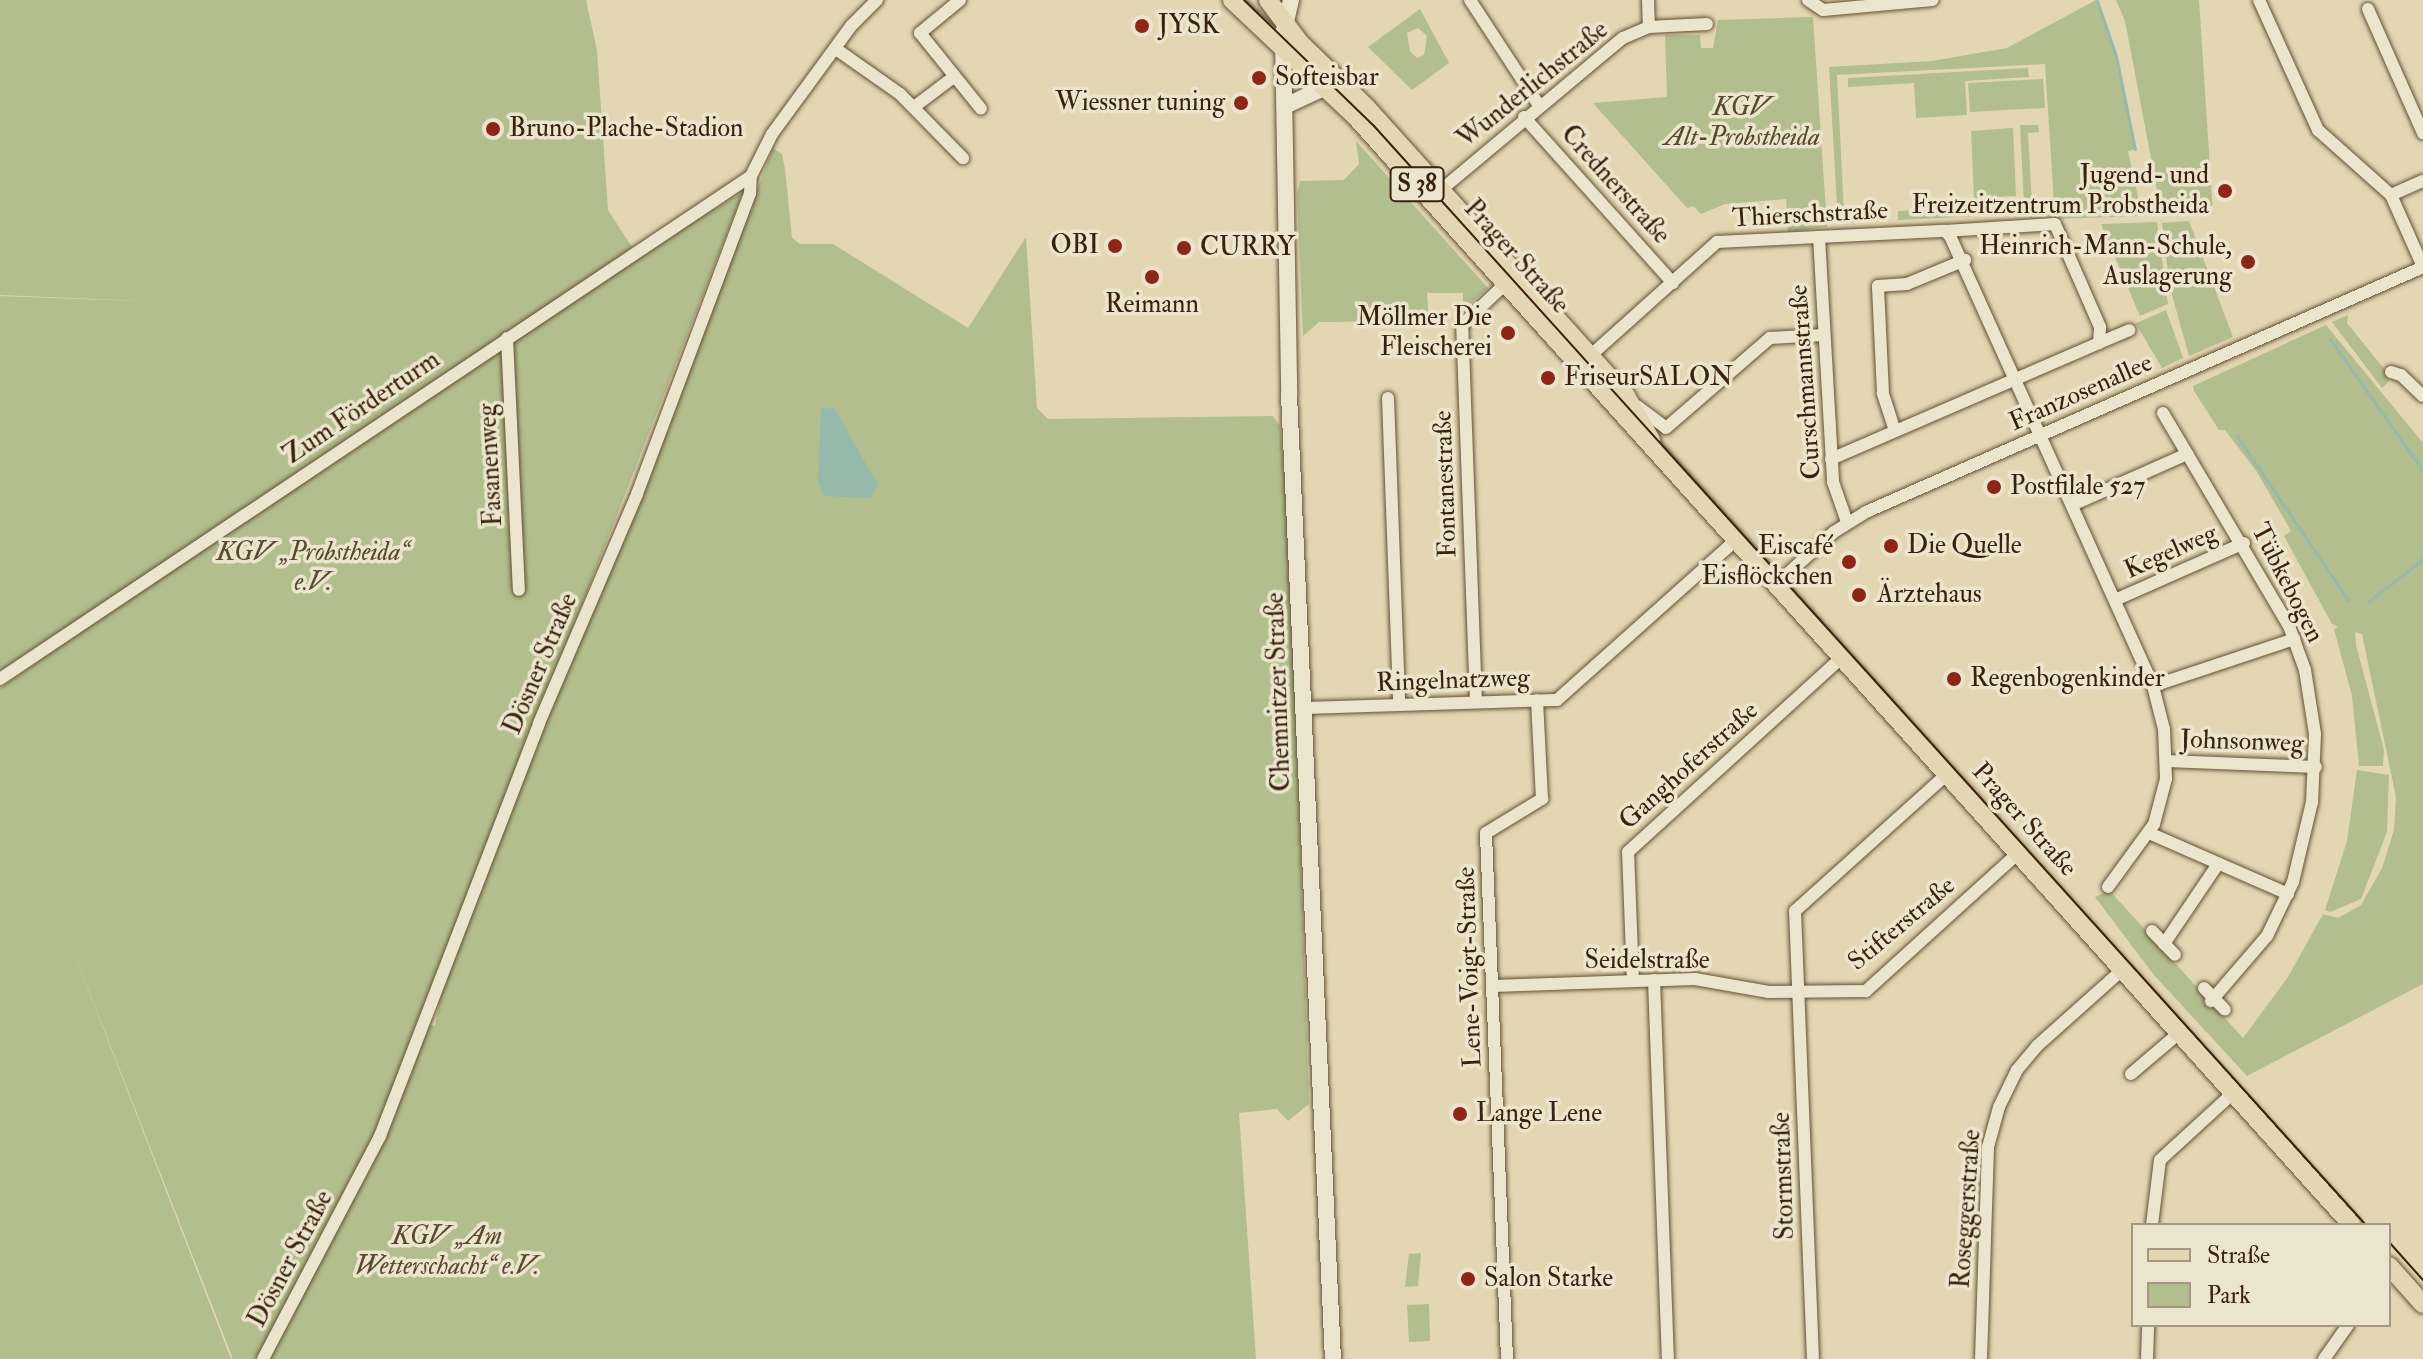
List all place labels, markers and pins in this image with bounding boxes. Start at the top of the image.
place label: JYSK [1158,10,1219,42]
marker: JYSK [1133,17,1151,35]
place label: Softeisbar [1275,62,1379,94]
marker: Softeisbar [1250,69,1268,87]
place label: Wiessner tuning [1055,87,1225,119]
marker: Wiessner tuning [1232,94,1250,112]
place label: Bruno-Plache-Stadion [509,113,744,145]
marker: Bruno-Plache-Stadion [484,120,502,138]
place label: Jugend- und Freizeitzentrum Probstheida [1911,160,2209,222]
marker: Jugend- und Freizeitzentrum Probstheida [2216,182,2234,200]
place label: OBI [1051,230,1099,262]
place label: Heinrich-Mann-Schule, Auslagerung [1979,231,2232,292]
place label: CURRY [1200,232,1295,264]
marker: OBI [1106,237,1124,255]
marker: CURRY [1175,239,1193,257]
marker: Heinrich-Mann-Schule, Auslagerung [2239,253,2257,271]
marker: Reimann [1143,268,1161,286]
place label: Reimann [1105,289,1199,321]
place label: Möllmer Die Fleischerei [1357,302,1492,364]
marker: Möllmer Die Fleischerei [1499,324,1517,342]
place label: FriseurSALON [1564,362,1733,394]
marker: FriseurSALON [1539,369,1557,387]
place label: Postfilale 527 [2010,471,2145,503]
marker: Postfilale 527 [1985,478,2003,496]
place label: Die Quelle [1907,530,2022,562]
place label: Eiscafé Eisflöckchen [1702,531,1833,592]
marker: Die Quelle [1882,537,1900,555]
marker: Eiscafé Eisflöckchen [1840,553,1858,571]
place label: Ärztehaus [1877,579,1982,611]
marker: Ärztehaus [1848,584,1870,606]
place label: Regenbogenkinder [1970,663,2165,695]
marker: Regenbogenkinder [1945,670,1963,688]
place label: Lange Lene [1476,1098,1602,1130]
marker: Lange Lene [1451,1105,1469,1123]
place label: Salon Starke [1484,1263,1613,1295]
marker: Salon Starke [1459,1270,1477,1288]

